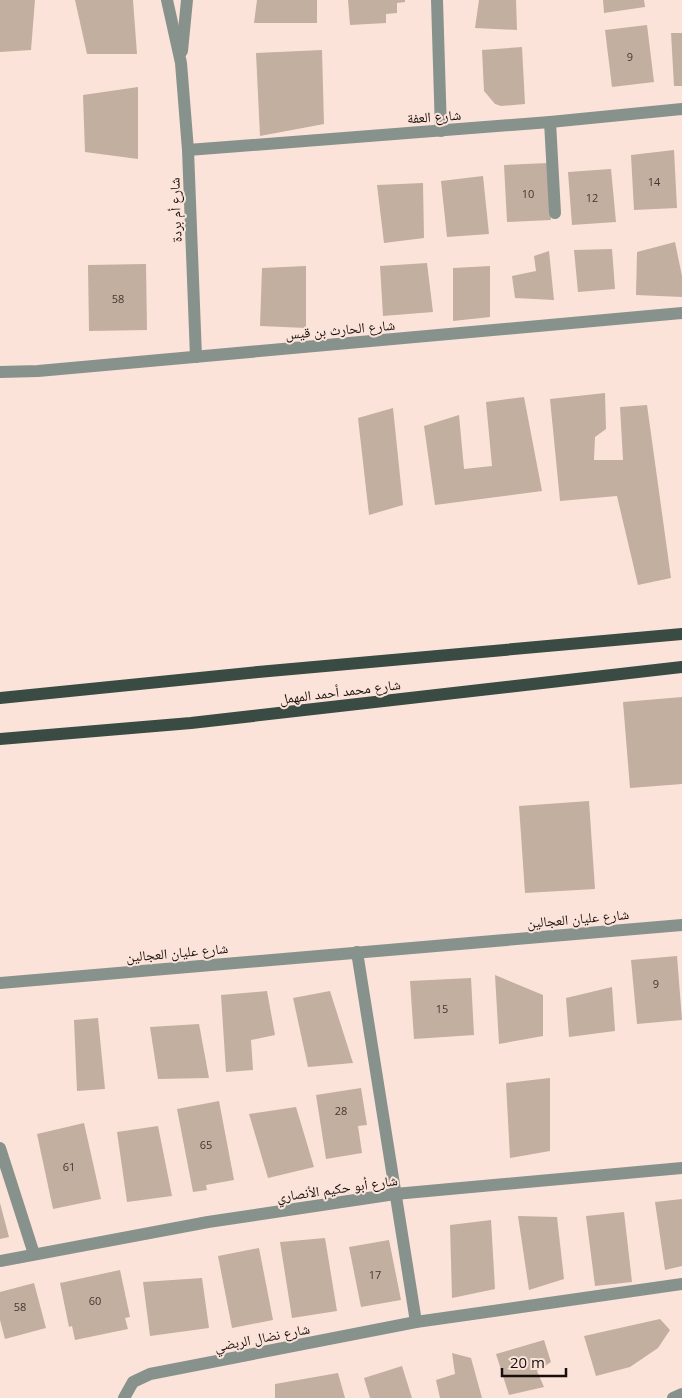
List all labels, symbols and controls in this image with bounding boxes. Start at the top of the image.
house number: 9 [627,49,633,64]
street label: شارع العفة [406,105,462,128]
house number: 14 [648,174,661,189]
street label: شارع أم بردة [164,177,187,243]
house number: 10 [522,186,534,201]
house number: 12 [586,190,598,205]
house number: 58 [112,291,124,306]
street label: شارع الحارث بن قيس [284,315,396,344]
street label: شارع محمد أحمد المهمل [278,674,402,709]
street label: شارع عليان العجالين [526,904,630,933]
street label: شارع عليان العجالين [125,938,229,967]
house number: 9 [653,976,659,991]
house number: 15 [436,1001,448,1016]
house number: 28 [335,1103,347,1118]
house number: 65 [200,1137,212,1152]
house number: 61 [63,1159,75,1174]
street label: شارع أبو حكيم الأنصاري [275,1170,399,1208]
house number: 17 [369,1267,381,1282]
house number: 60 [89,1293,101,1308]
house number: 58 [14,1299,26,1314]
street label: شارع نضال الربضي [213,1318,312,1358]
scale bar [502,1346,566,1378]
text: 20 m [510,1352,545,1372]

